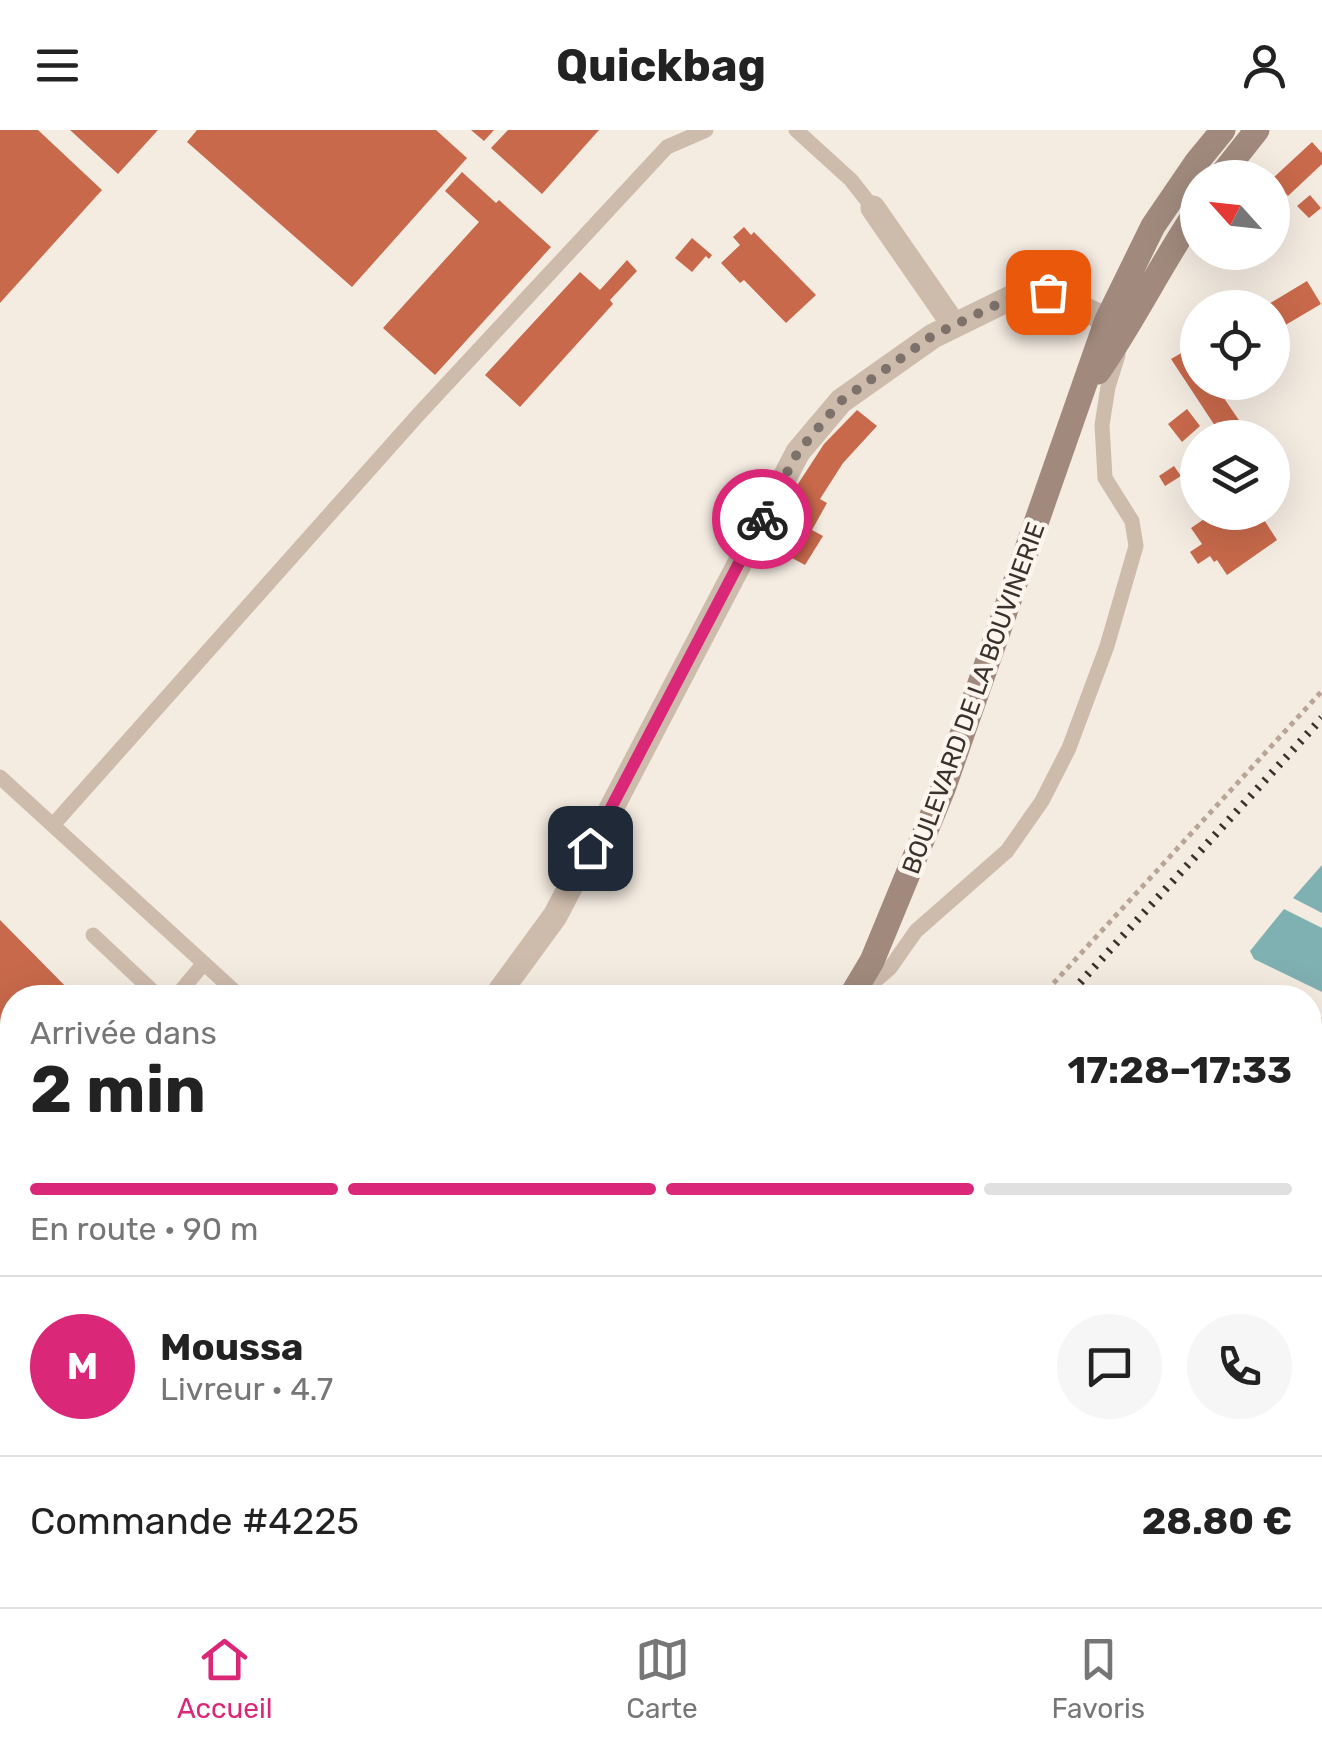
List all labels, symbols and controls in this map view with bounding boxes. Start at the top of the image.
icon: menu [30,38,85,93]
icon: person [1237,38,1292,93]
text: Quickbag [556,39,766,92]
north arrow [1180,160,1290,270]
map controls [1180,160,1290,530]
pin [1006,250,1091,335]
icon: bag [1021,265,1076,320]
button: locate [1180,290,1290,400]
button: layers [1180,420,1290,530]
courier [712,469,812,569]
icon: bike [735,492,790,547]
street label: BOULEVARD DE LA BOUVINERIE [896,519,1051,878]
pin [548,806,633,891]
icon: home [563,821,618,876]
text: Arrivée dans [30,1014,217,1052]
text: 17:28–17:33 [1067,1047,1292,1093]
text: 2 min [30,1051,206,1128]
text: En route · 90 m [30,1210,258,1248]
button: chat [1057,1314,1162,1419]
button: phone [1187,1314,1292,1419]
text: Moussa [160,1324,304,1370]
text: M [67,1343,98,1389]
text: Livreur · 4.7 [160,1370,333,1408]
text: Commande #4225 [30,1498,359,1544]
text: 28.80 € [1142,1498,1292,1544]
tab: Accueil [177,1632,273,1725]
tab: Carte [626,1632,698,1725]
tab: Favoris [1052,1632,1145,1725]

